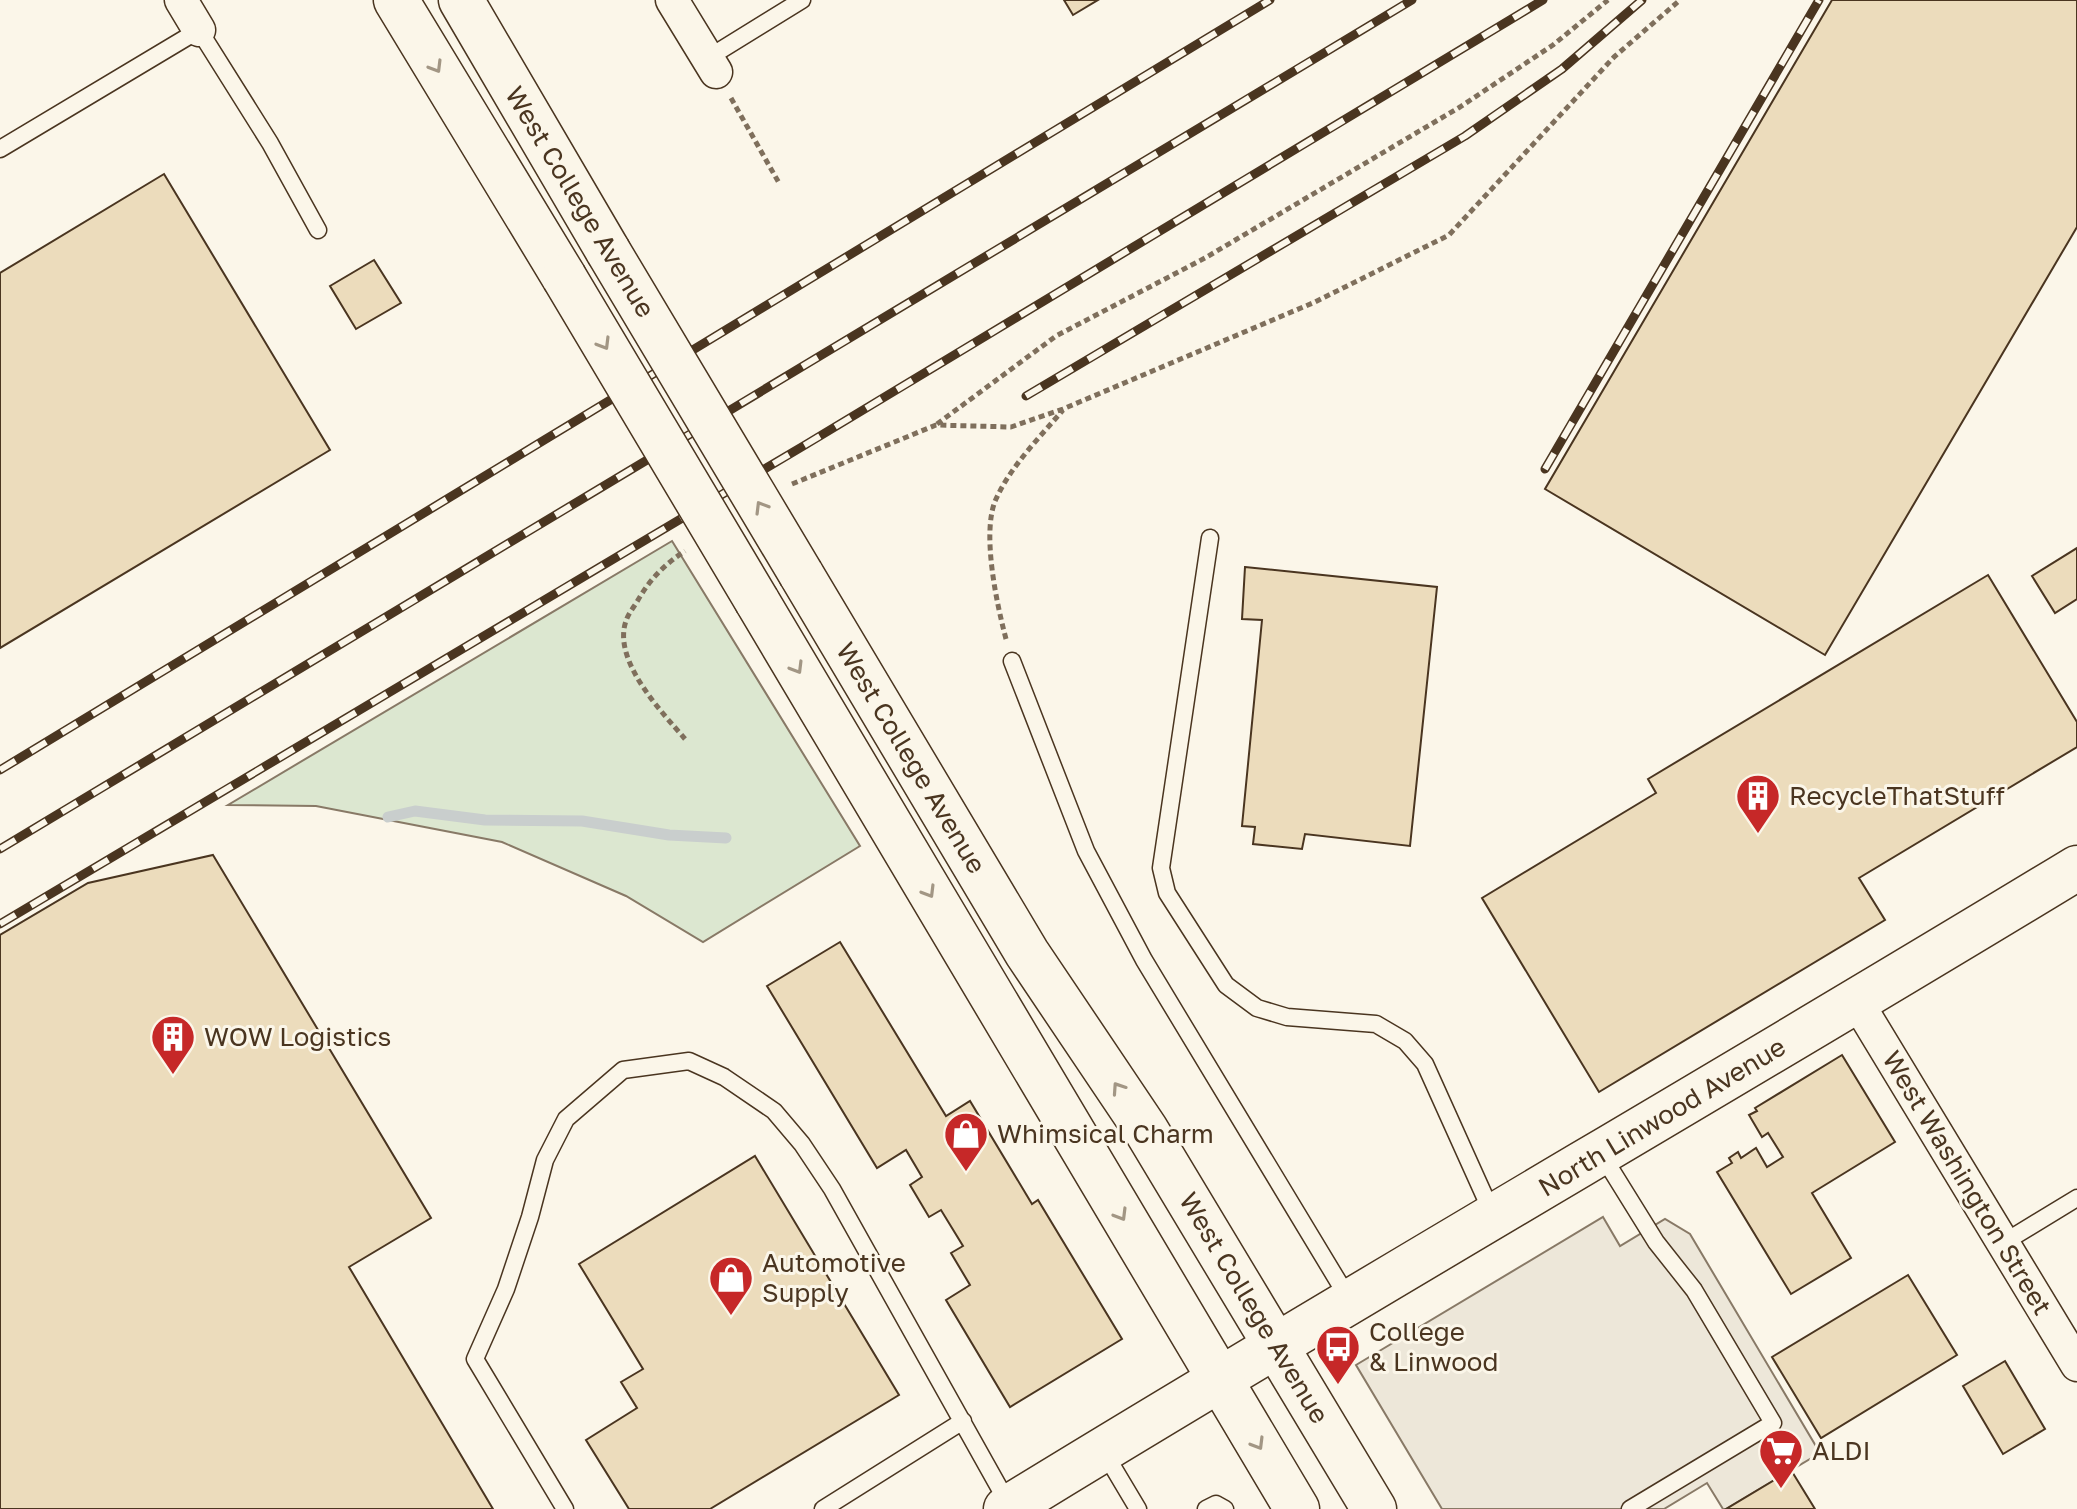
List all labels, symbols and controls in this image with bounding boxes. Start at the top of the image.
one-way arrow [426,58,442,73]
street label: West College Avenue [499,81,662,323]
one-way arrow [594,335,610,350]
one-way arrow [755,501,771,516]
street label: West College Avenue [830,637,993,879]
one-way arrow [787,659,803,674]
building icon: RecycleThatStuff [1734,772,1782,835]
place label: RecycleThatStuff [1789,780,2005,811]
one-way arrow [919,883,935,898]
building icon: WOW Logistics [149,1013,197,1076]
place label: WOW Logistics [204,1021,391,1052]
street label: North Linwood Avenue [1533,1030,1791,1203]
street label: West Washington Street [1876,1045,2059,1320]
one-way arrow [1113,1082,1128,1097]
shop icon: Whimsical Charm [942,1110,990,1173]
place label: Whimsical Charm [997,1118,1214,1149]
street label: West College Avenue [1173,1187,1336,1429]
one-way arrow [1111,1206,1127,1221]
place label: Automotive Supply [762,1247,906,1308]
shop icon: Automotive Supply [707,1254,755,1317]
place label: College & Linwood [1369,1316,1498,1377]
bus stop icon: College & Linwood [1314,1323,1362,1386]
supermarket icon: ALDI [1757,1427,1805,1490]
one-way arrow [1248,1435,1264,1450]
place label: ALDI [1812,1435,1871,1466]

